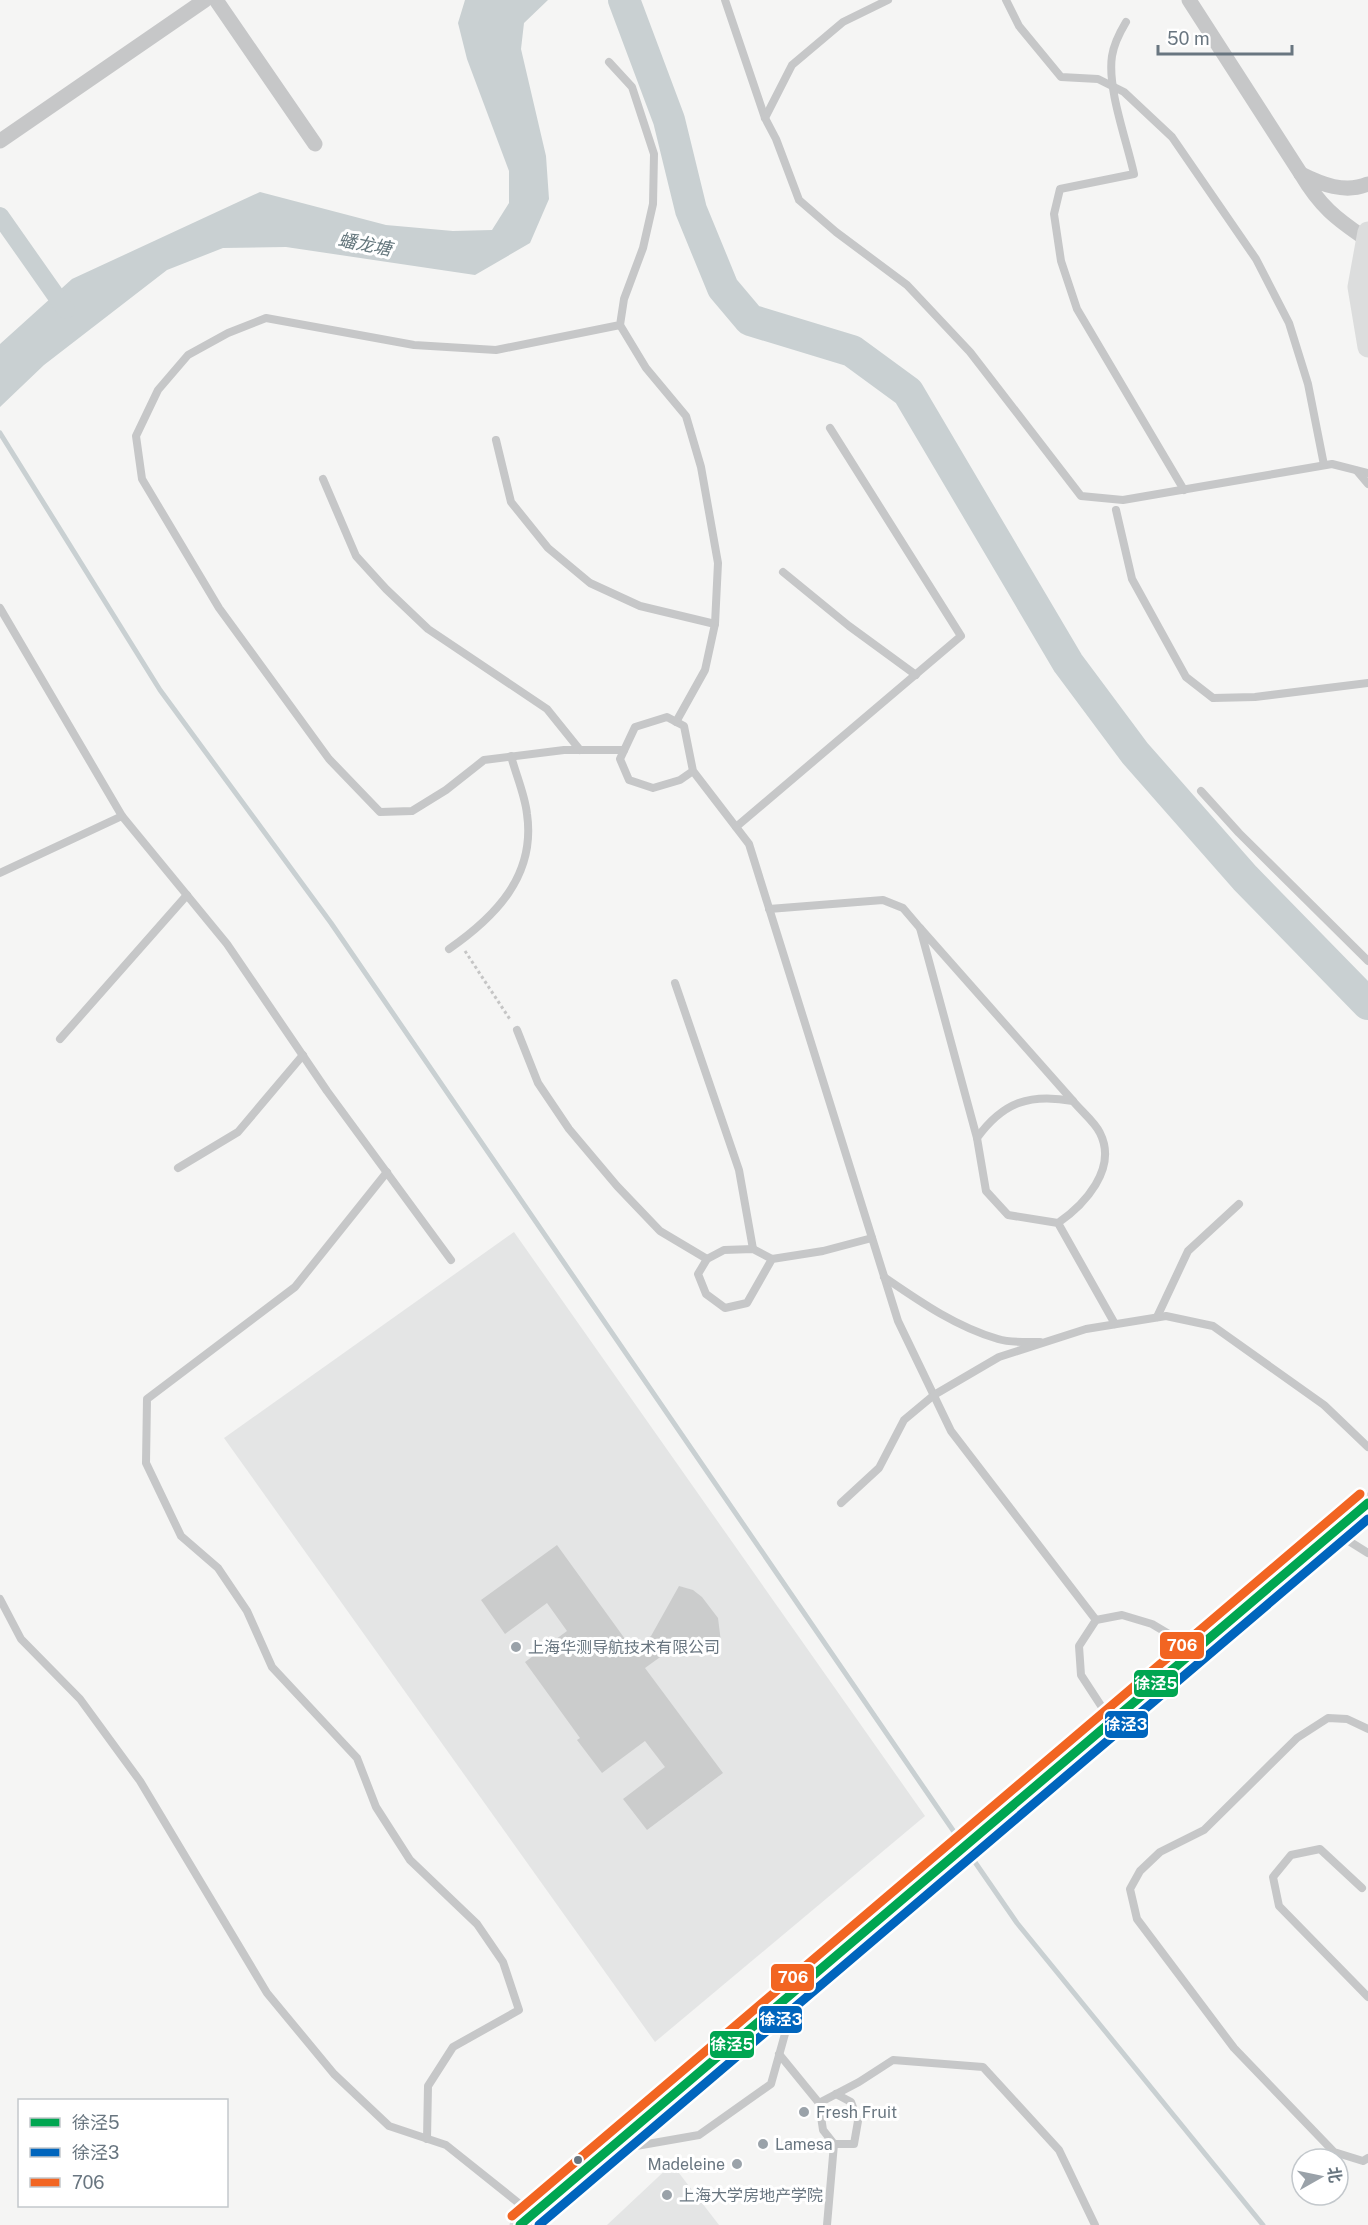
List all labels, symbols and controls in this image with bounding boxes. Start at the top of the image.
scale bar [1158,18,1292,56]
text: 50 m [1167,28,1210,49]
water label: 蟠龙塘 [336,229,396,260]
line badge: 706 [1159,1631,1205,1660]
text: 706 [1167,1636,1197,1655]
place label: 上海华测导航技术有限公司 [528,1638,720,1657]
marker: 上海华测导航技术有限公司 [509,1640,523,1654]
line badge: 徐泾5 [1133,1669,1179,1698]
text: 徐泾5 [1135,1674,1178,1693]
line badge: 徐泾3 [1104,1710,1149,1739]
text: 徐泾3 [1105,1715,1147,1734]
line badge: 706 [770,1963,815,1992]
text: 706 [778,1968,808,1987]
line badge: 徐泾3 [758,2005,803,2034]
text: 徐泾3 [760,2010,802,2029]
line badge: 徐泾5 [709,2030,755,2059]
text: 徐泾5 [711,2035,754,2054]
legend [18,2099,228,2207]
place label: Fresh Fruit [816,2103,897,2122]
marker: Fresh Fruit [797,2105,811,2119]
text: 徐泾5 [72,2112,120,2133]
place label: Lamesa [775,2135,833,2154]
marker: Lamesa [756,2137,770,2151]
text: 徐泾3 [72,2142,119,2163]
north arrow [1290,2147,1350,2207]
unlabelled marker [572,2154,584,2166]
place label: Madeleine [648,2155,725,2174]
marker: Madeleine [730,2157,744,2171]
text: 北 [1324,2165,1345,2184]
text: 706 [72,2172,105,2193]
place label: 上海大学房地产学院 [679,2186,823,2205]
marker: 上海大学房地产学院 [660,2188,674,2202]

